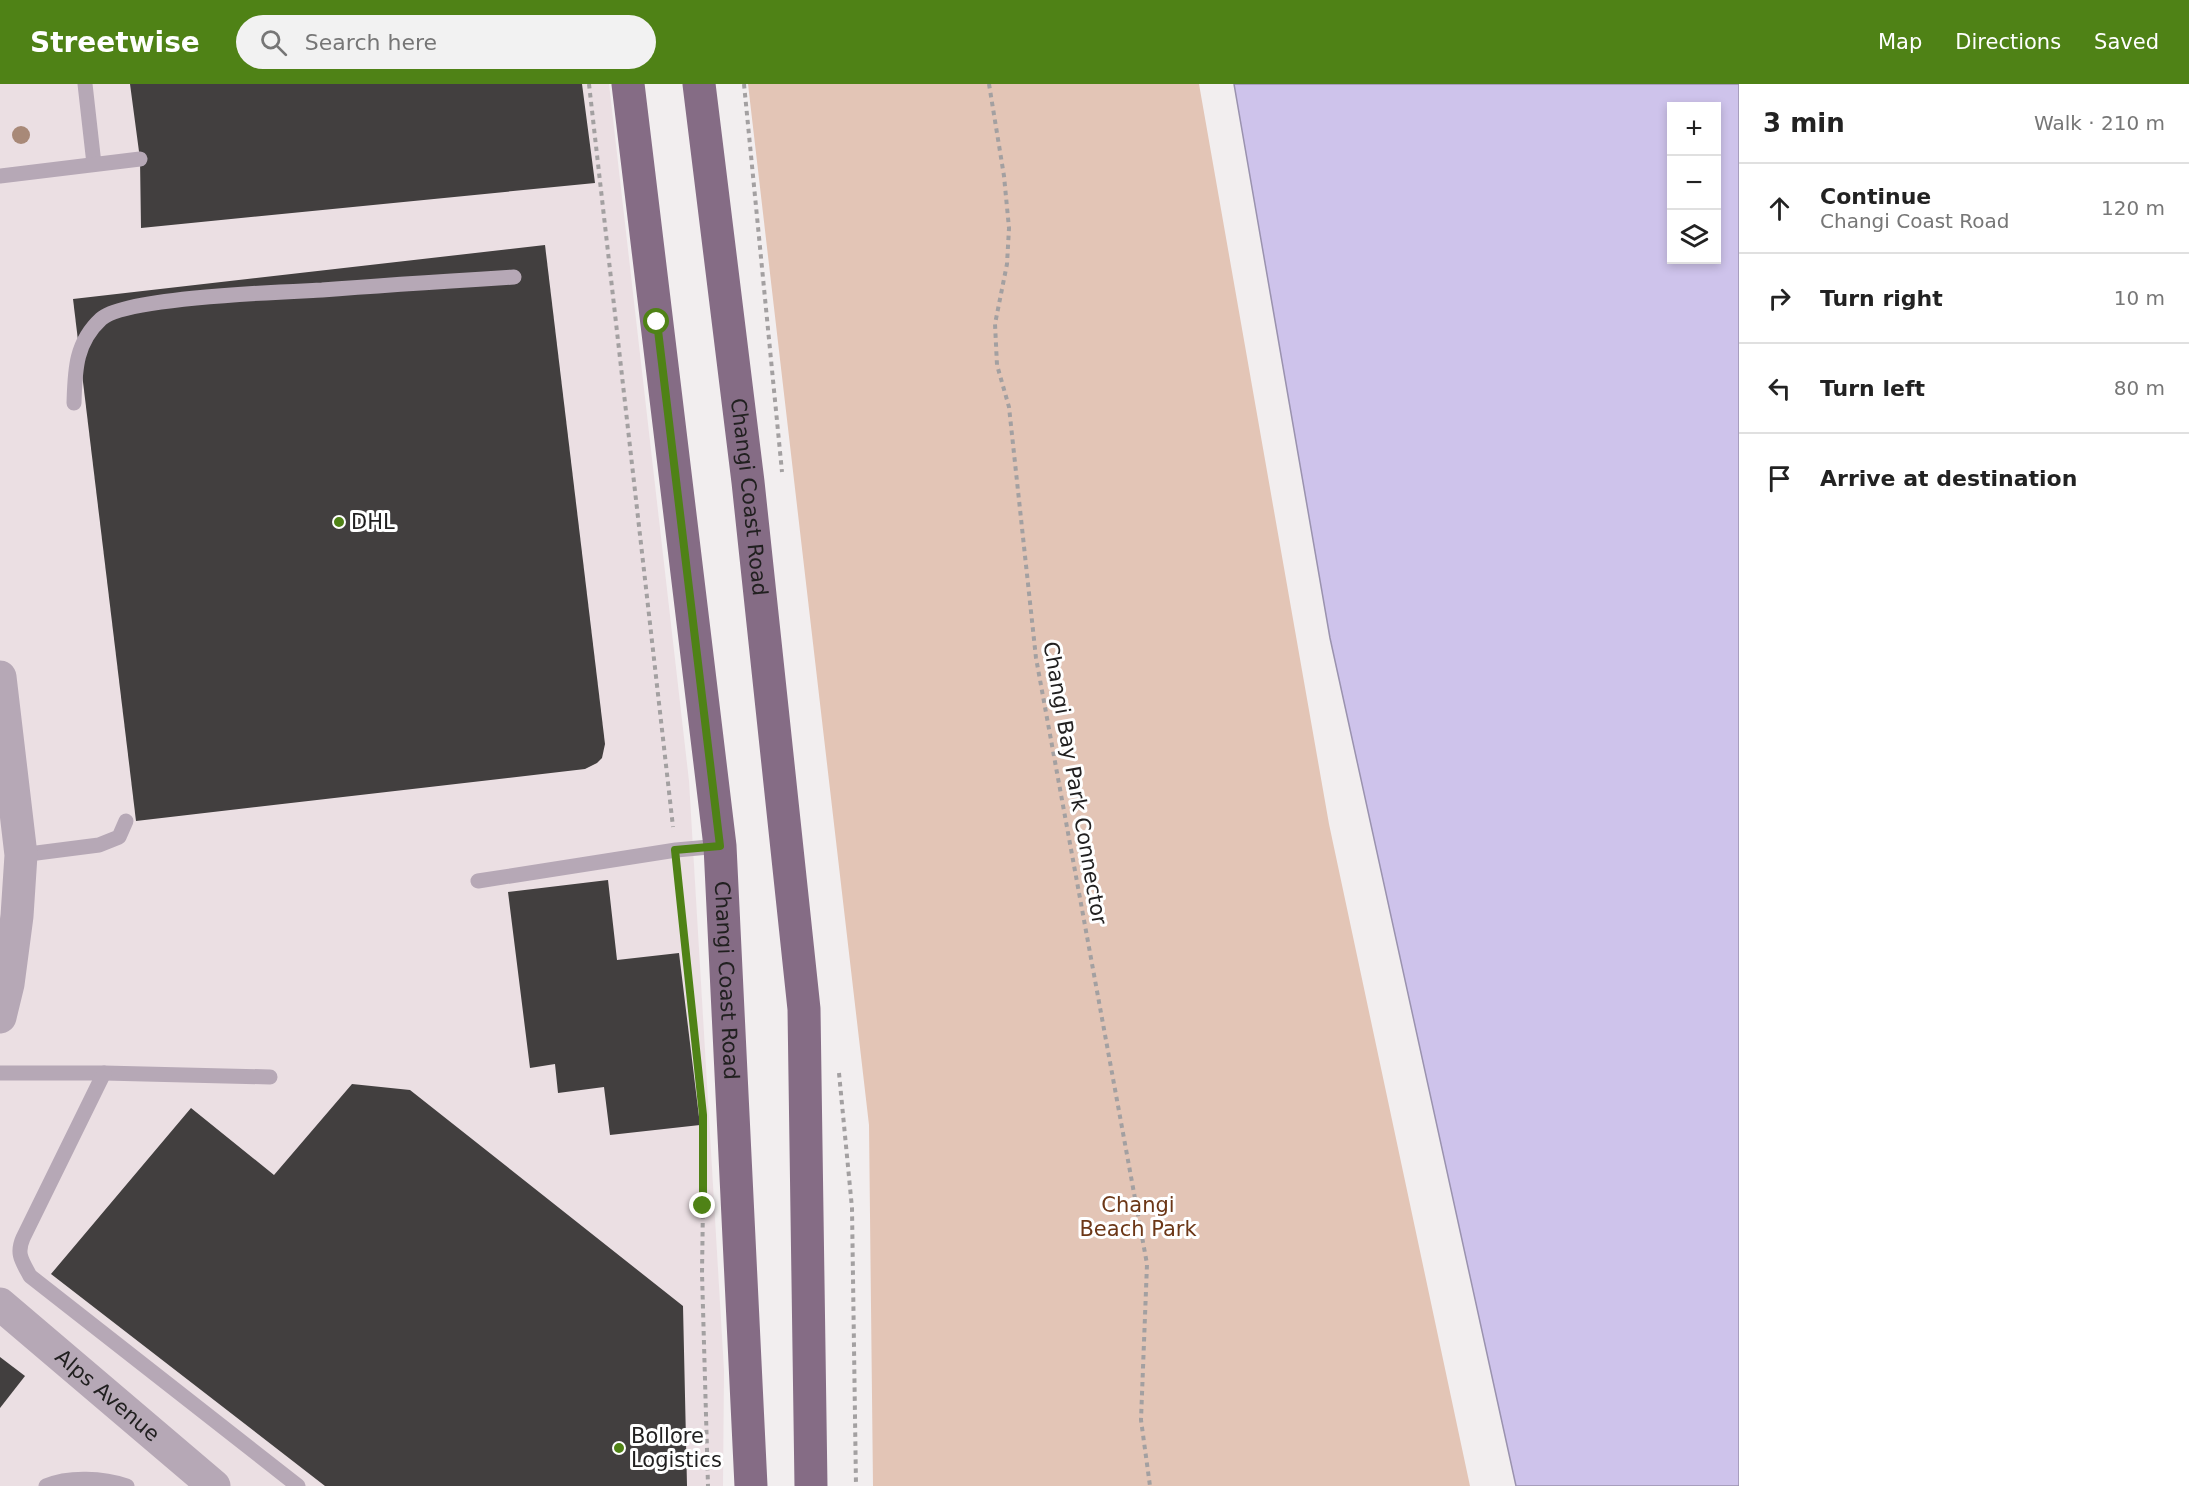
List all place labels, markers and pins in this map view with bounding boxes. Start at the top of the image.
place label: DHL [351,510,395,534]
marker: DHL [332,515,346,529]
place label: Bollore Logistics [631,1424,722,1472]
marker: Bollore Logistics [612,1441,626,1455]

